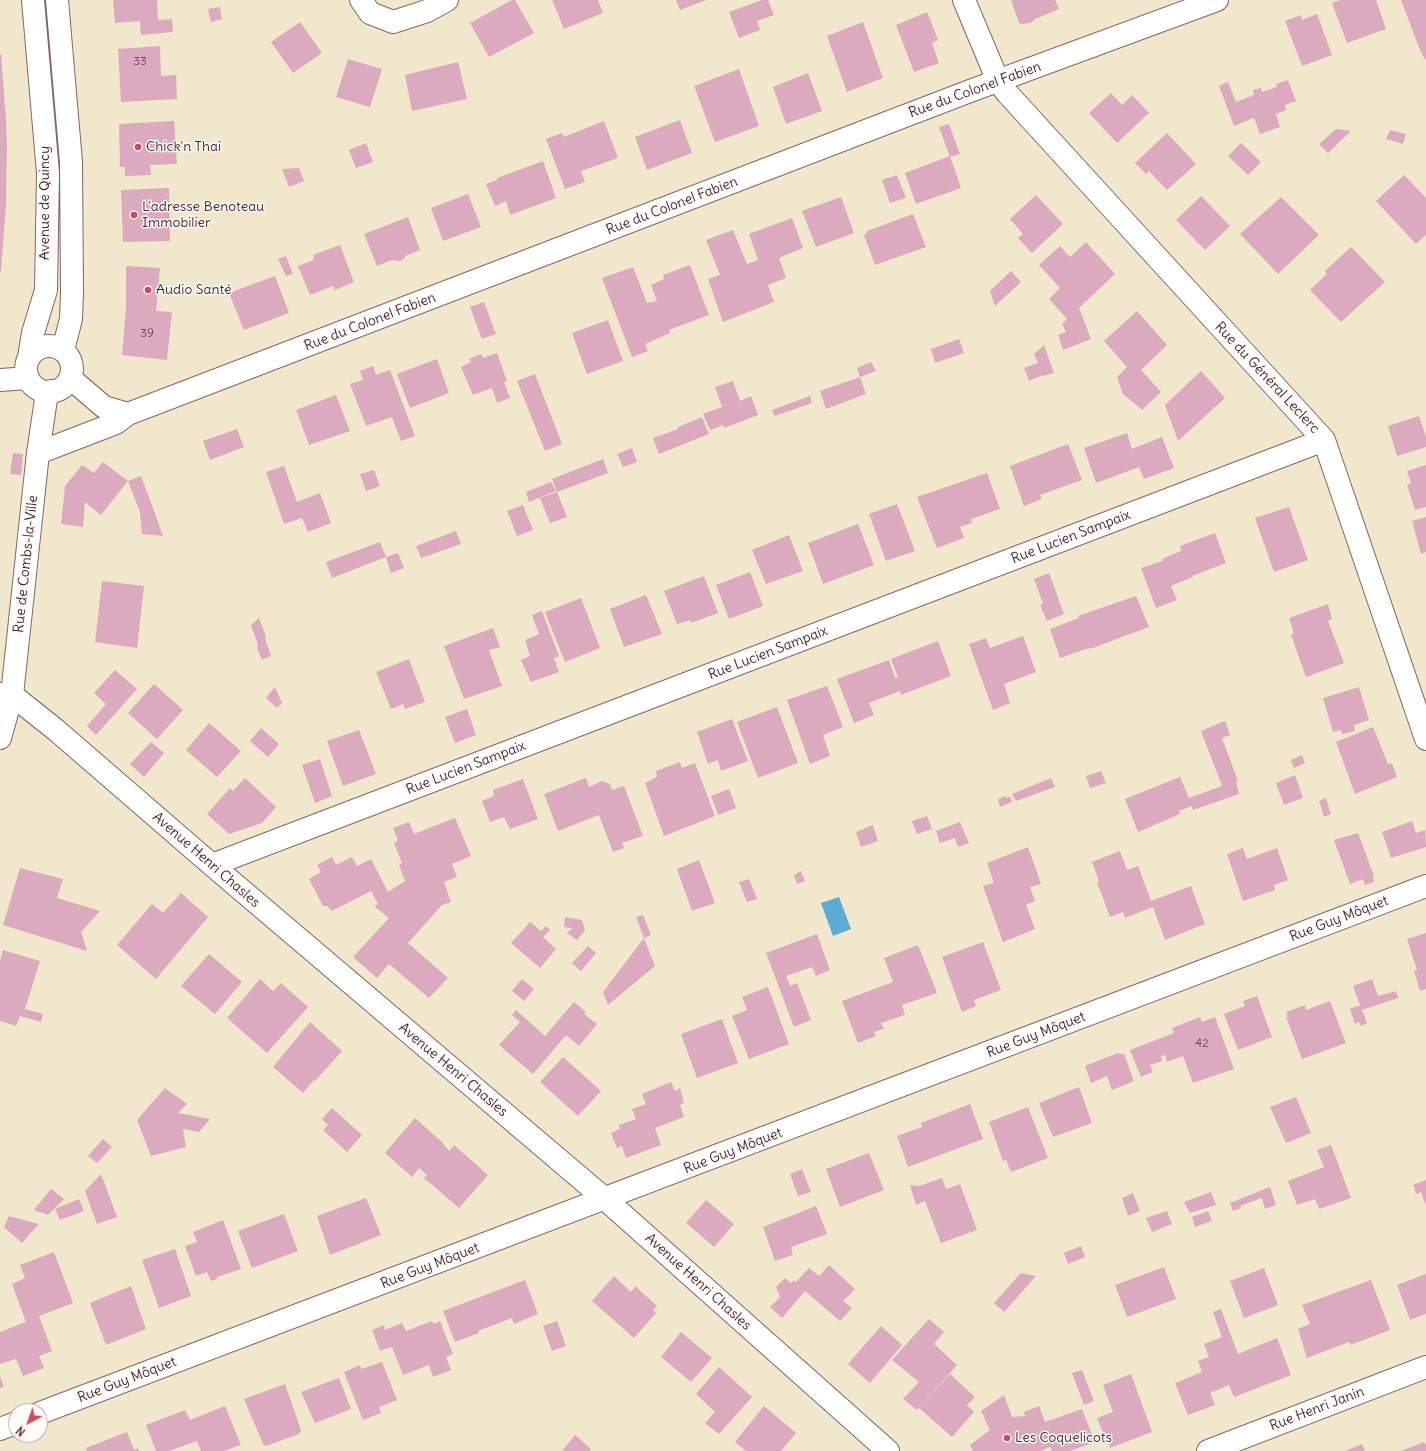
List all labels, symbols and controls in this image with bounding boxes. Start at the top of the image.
house number: 33 [133,55,147,69]
street label: Rue du Colonel Fabien [907,58,1043,122]
place label: Chick'n Thai [146,139,221,155]
marker: Chick'n Thai [133,142,143,152]
street label: Avenue de Quincy [37,146,53,260]
street label: Rue du Colonel Fabien [604,173,740,239]
place label: L'adresse Benoteau Immobilier [142,199,264,232]
marker: L'adresse Benoteau Immobilier [129,210,139,220]
place label: Audio Santé [156,282,232,298]
marker: Audio Santé [143,285,153,295]
street label: Rue du Colonel Fabien [302,289,438,355]
street label: Rue du Général Leclerc [1211,319,1323,437]
house number: 39 [140,327,154,341]
street label: Rue de Combs-la-Ville [10,494,42,634]
street label: Rue Lucien Sampaix [1009,506,1133,568]
street label: Rue Lucien Sampaix [706,622,830,684]
street label: Rue Lucien Sampaix [404,737,528,799]
street label: Avenue Henri Chasles [149,809,263,911]
street label: Rue Guy Môquet [1287,892,1391,946]
street label: Rue Guy Môquet [984,1008,1088,1062]
street label: Avenue Henri Chasles [395,1020,511,1120]
house number: 42 [1195,1037,1209,1051]
street label: Rue Guy Môquet [681,1124,785,1178]
street label: Avenue Henri Chasles [642,1230,754,1334]
street label: Rue Guy Môquet [378,1239,482,1293]
street label: Rue Guy Môquet [75,1353,179,1407]
street label: Rue Henri Janin [1267,1383,1367,1435]
north arrow [8,1403,48,1443]
text: N [13,1424,28,1439]
place label: Les Coquelicots [1015,1430,1112,1446]
marker: Les Coquelicots [1002,1433,1012,1443]

